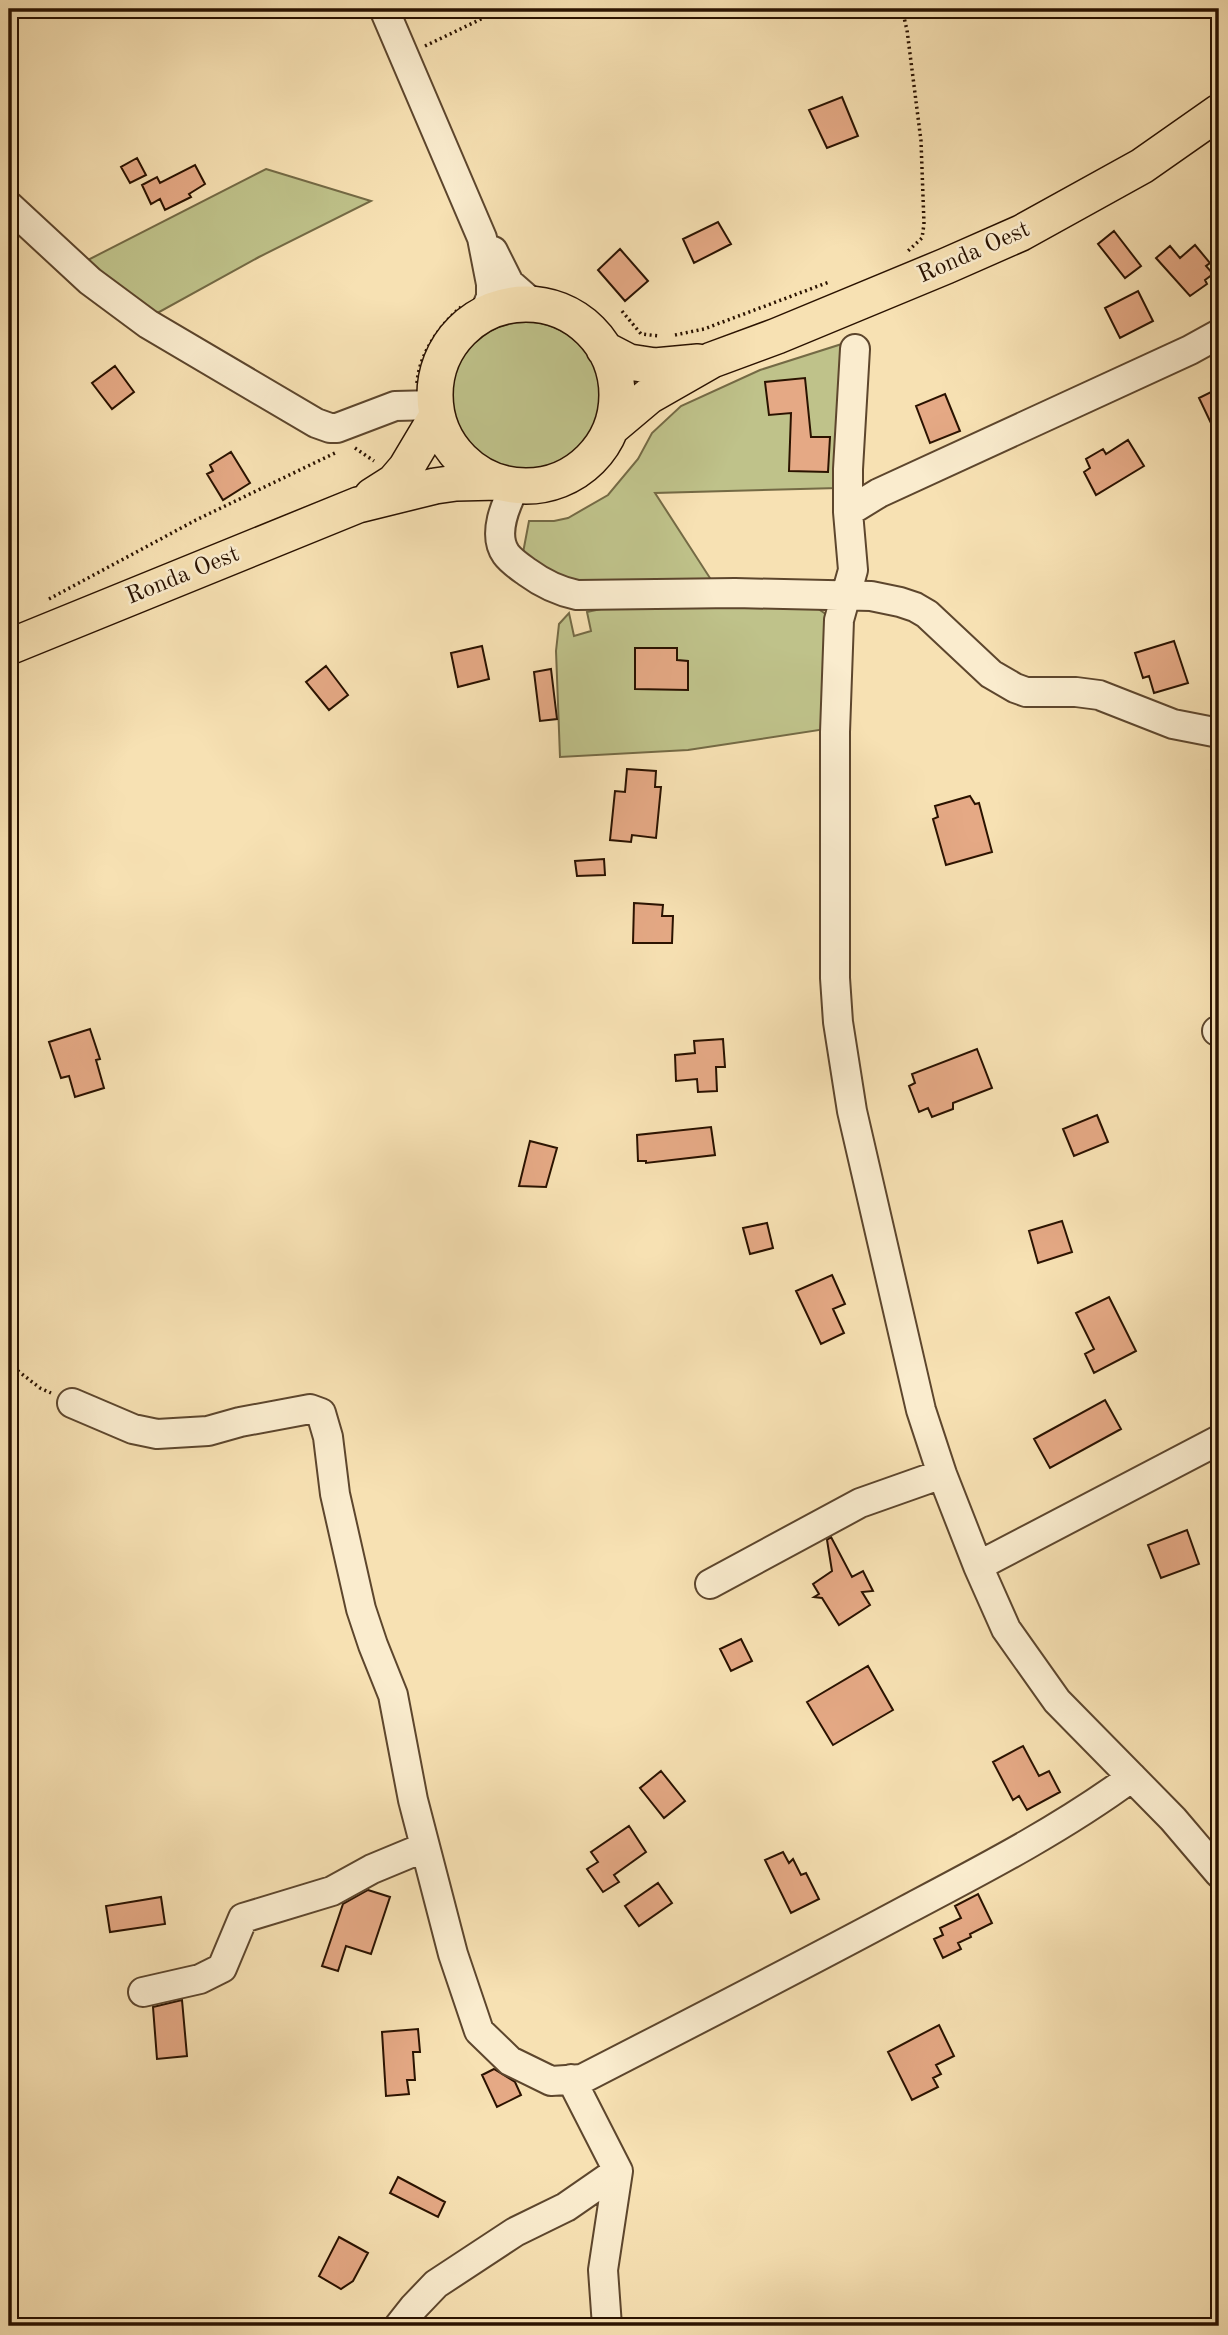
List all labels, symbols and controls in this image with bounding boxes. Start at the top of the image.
street label: Ronda Oest [914,218,1034,288]
street label: Ronda Oest [123,542,243,610]

